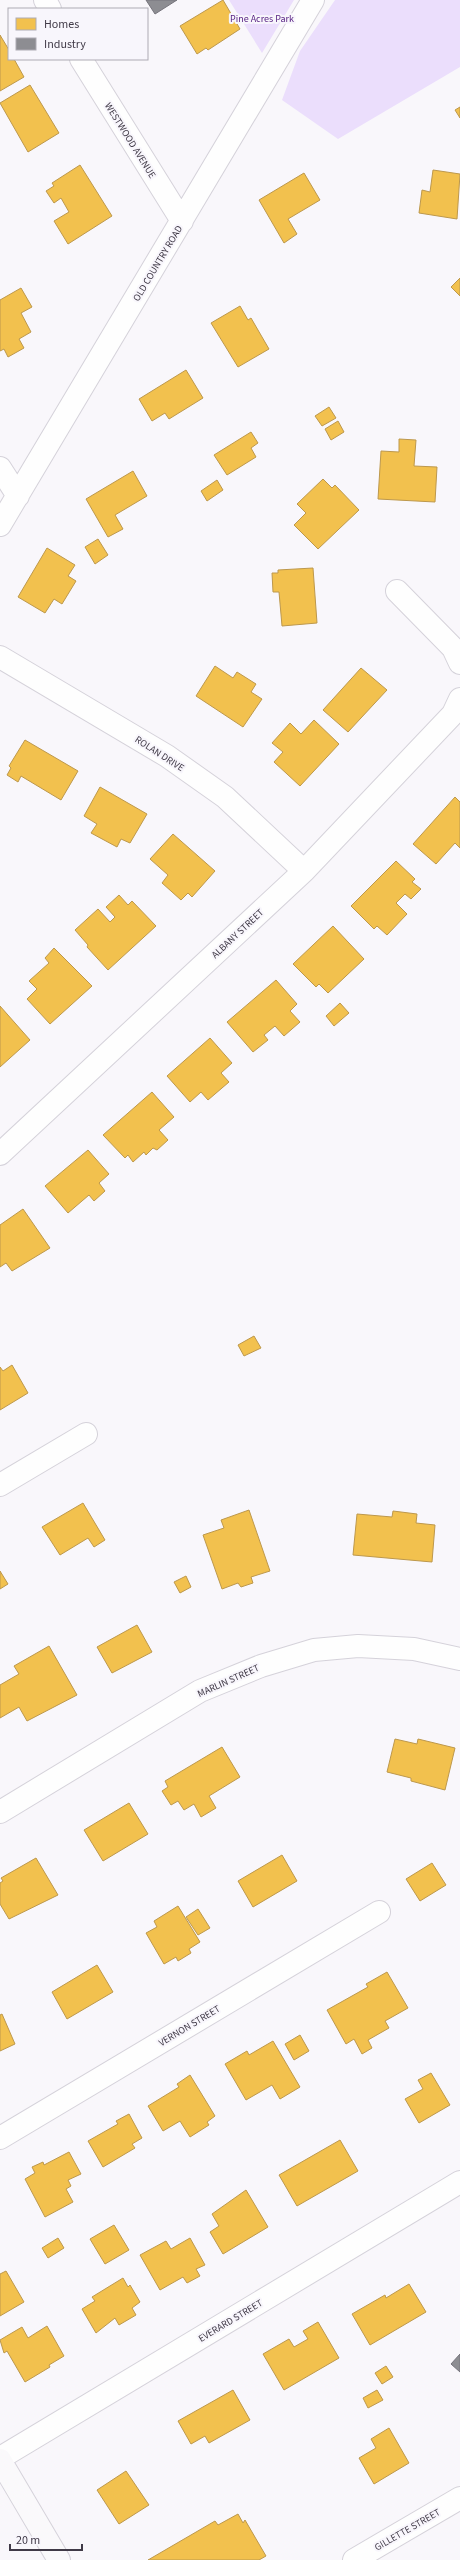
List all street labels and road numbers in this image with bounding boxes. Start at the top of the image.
street label: WESTWOOD AVENUE [101,100,159,181]
street label: OLD COUNTRY ROAD [130,223,186,304]
street label: ROLAN DRIVE [132,733,187,775]
street label: ALBANY STREET [208,905,267,962]
street label: MARLIN STREET [195,1661,262,1701]
street label: VERNON STREET [156,2002,224,2050]
street label: EVERARD STREET [196,2296,266,2346]
street label: GILLETTE STREET [372,2505,444,2554]

